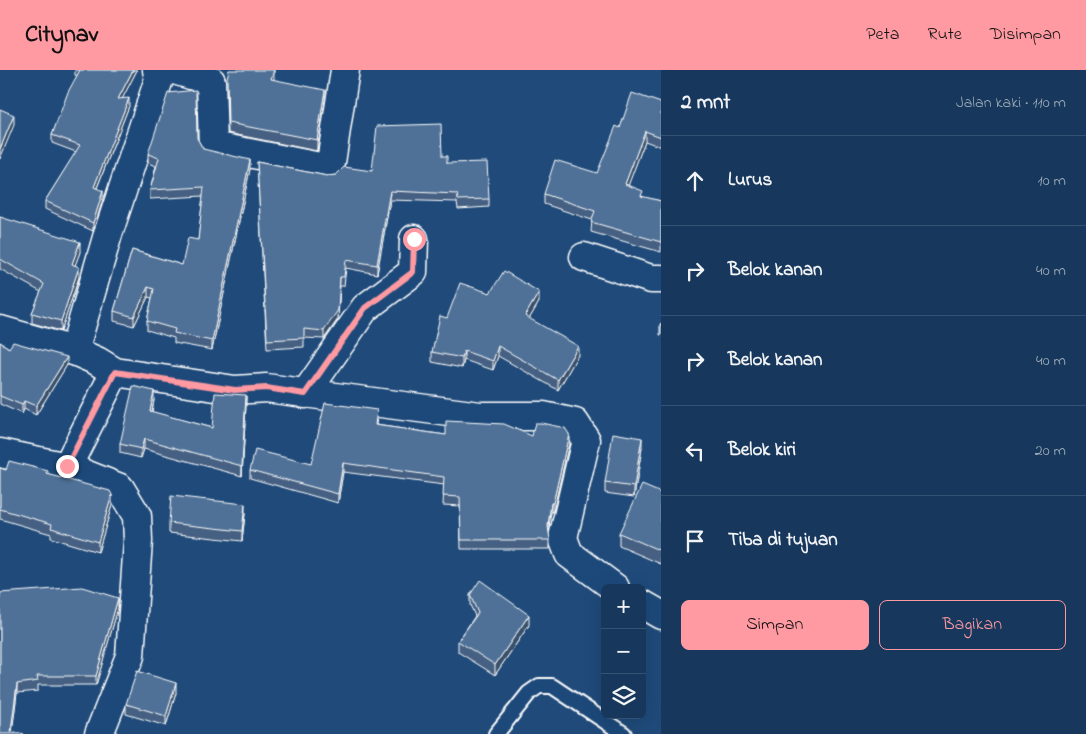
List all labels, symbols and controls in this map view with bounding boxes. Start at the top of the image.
text: Citynav [25,18,98,53]
text: Peta [866,22,899,48]
text: Rute [927,22,962,48]
text: Disimpan [990,22,1061,48]
text: 2 mnt [681,88,730,118]
text: Jalan kaki · 110 m [956,91,1066,115]
icon: ahead [681,167,709,195]
text: Lurus [728,167,772,194]
text: 10 m [1038,169,1066,193]
route start [403,228,426,251]
icon: right [681,257,709,285]
text: Belok kanan [728,257,822,284]
text: 40 m [1036,259,1066,283]
icon: right [681,347,709,375]
text: Belok kanan [728,347,822,374]
text: 40 m [1036,349,1066,373]
icon: left [681,437,709,465]
text: Belok kiri [728,437,796,464]
text: 20 m [1035,439,1066,463]
route end [56,455,79,478]
icon: arrive [681,527,709,555]
text: Tiba di tujuan [728,527,838,554]
map controls [601,584,646,719]
button: + [601,584,646,629]
button: Simpan [681,600,869,650]
button: Bagikan [879,600,1066,650]
button: − [601,629,646,674]
button: layers [601,674,646,719]

